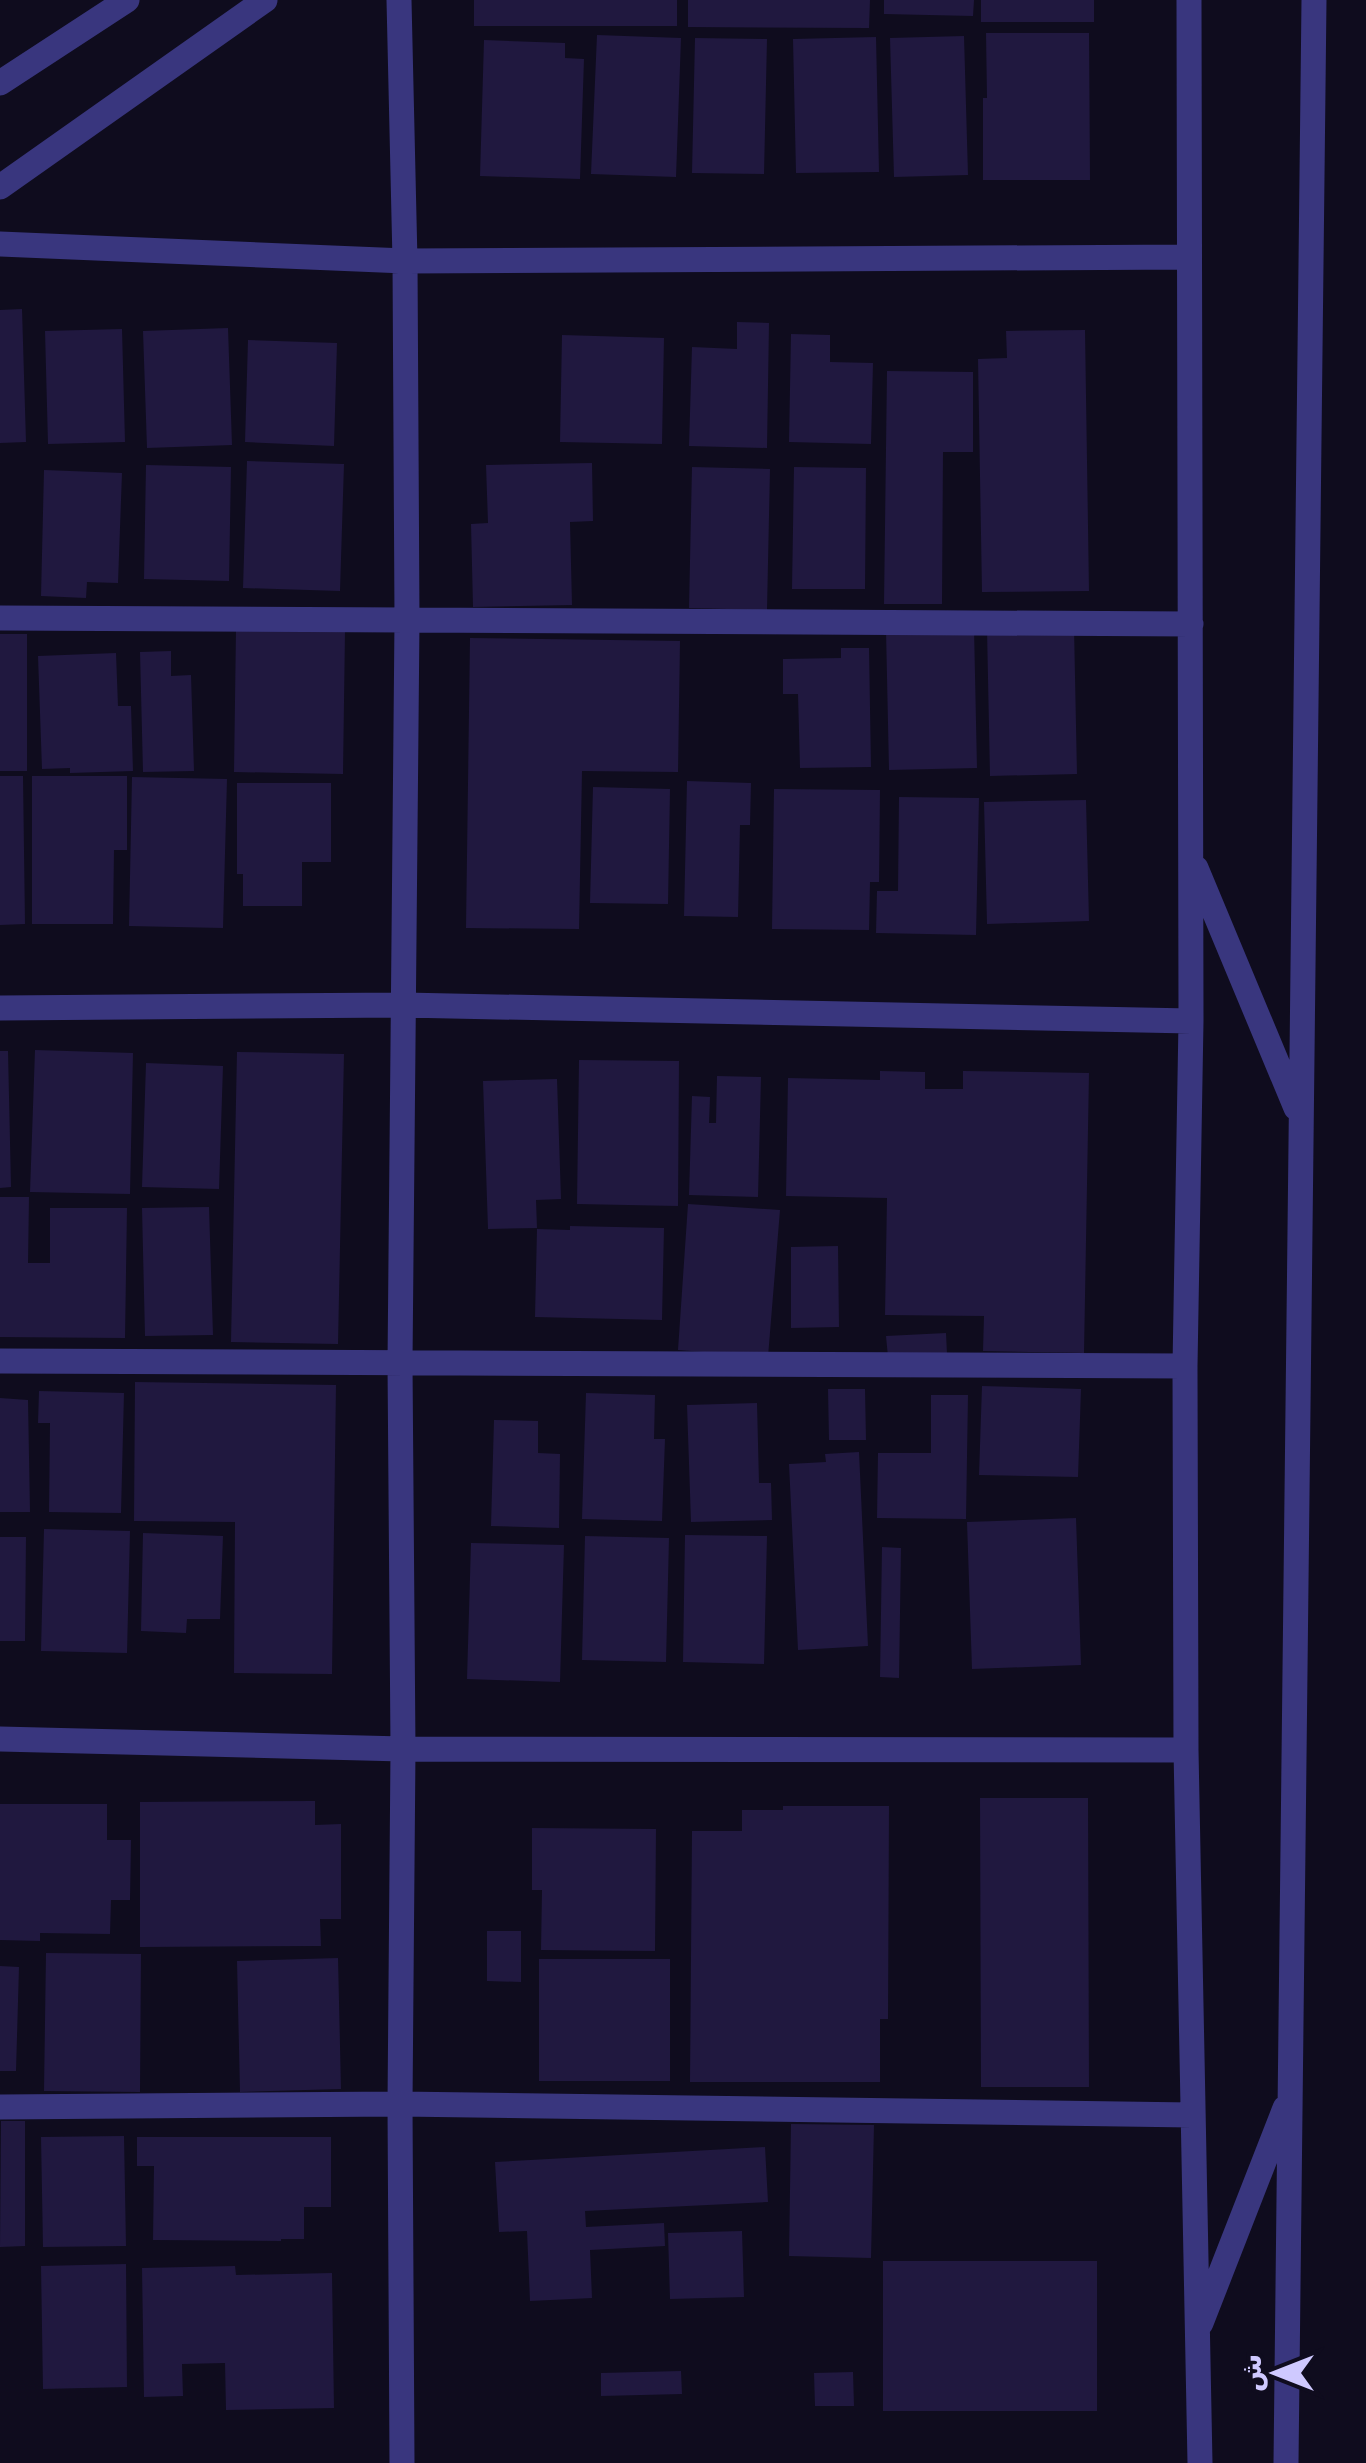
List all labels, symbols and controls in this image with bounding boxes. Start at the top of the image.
north arrow [1226,2323,1326,2423]
text: ش [1235,2354,1268,2392]

